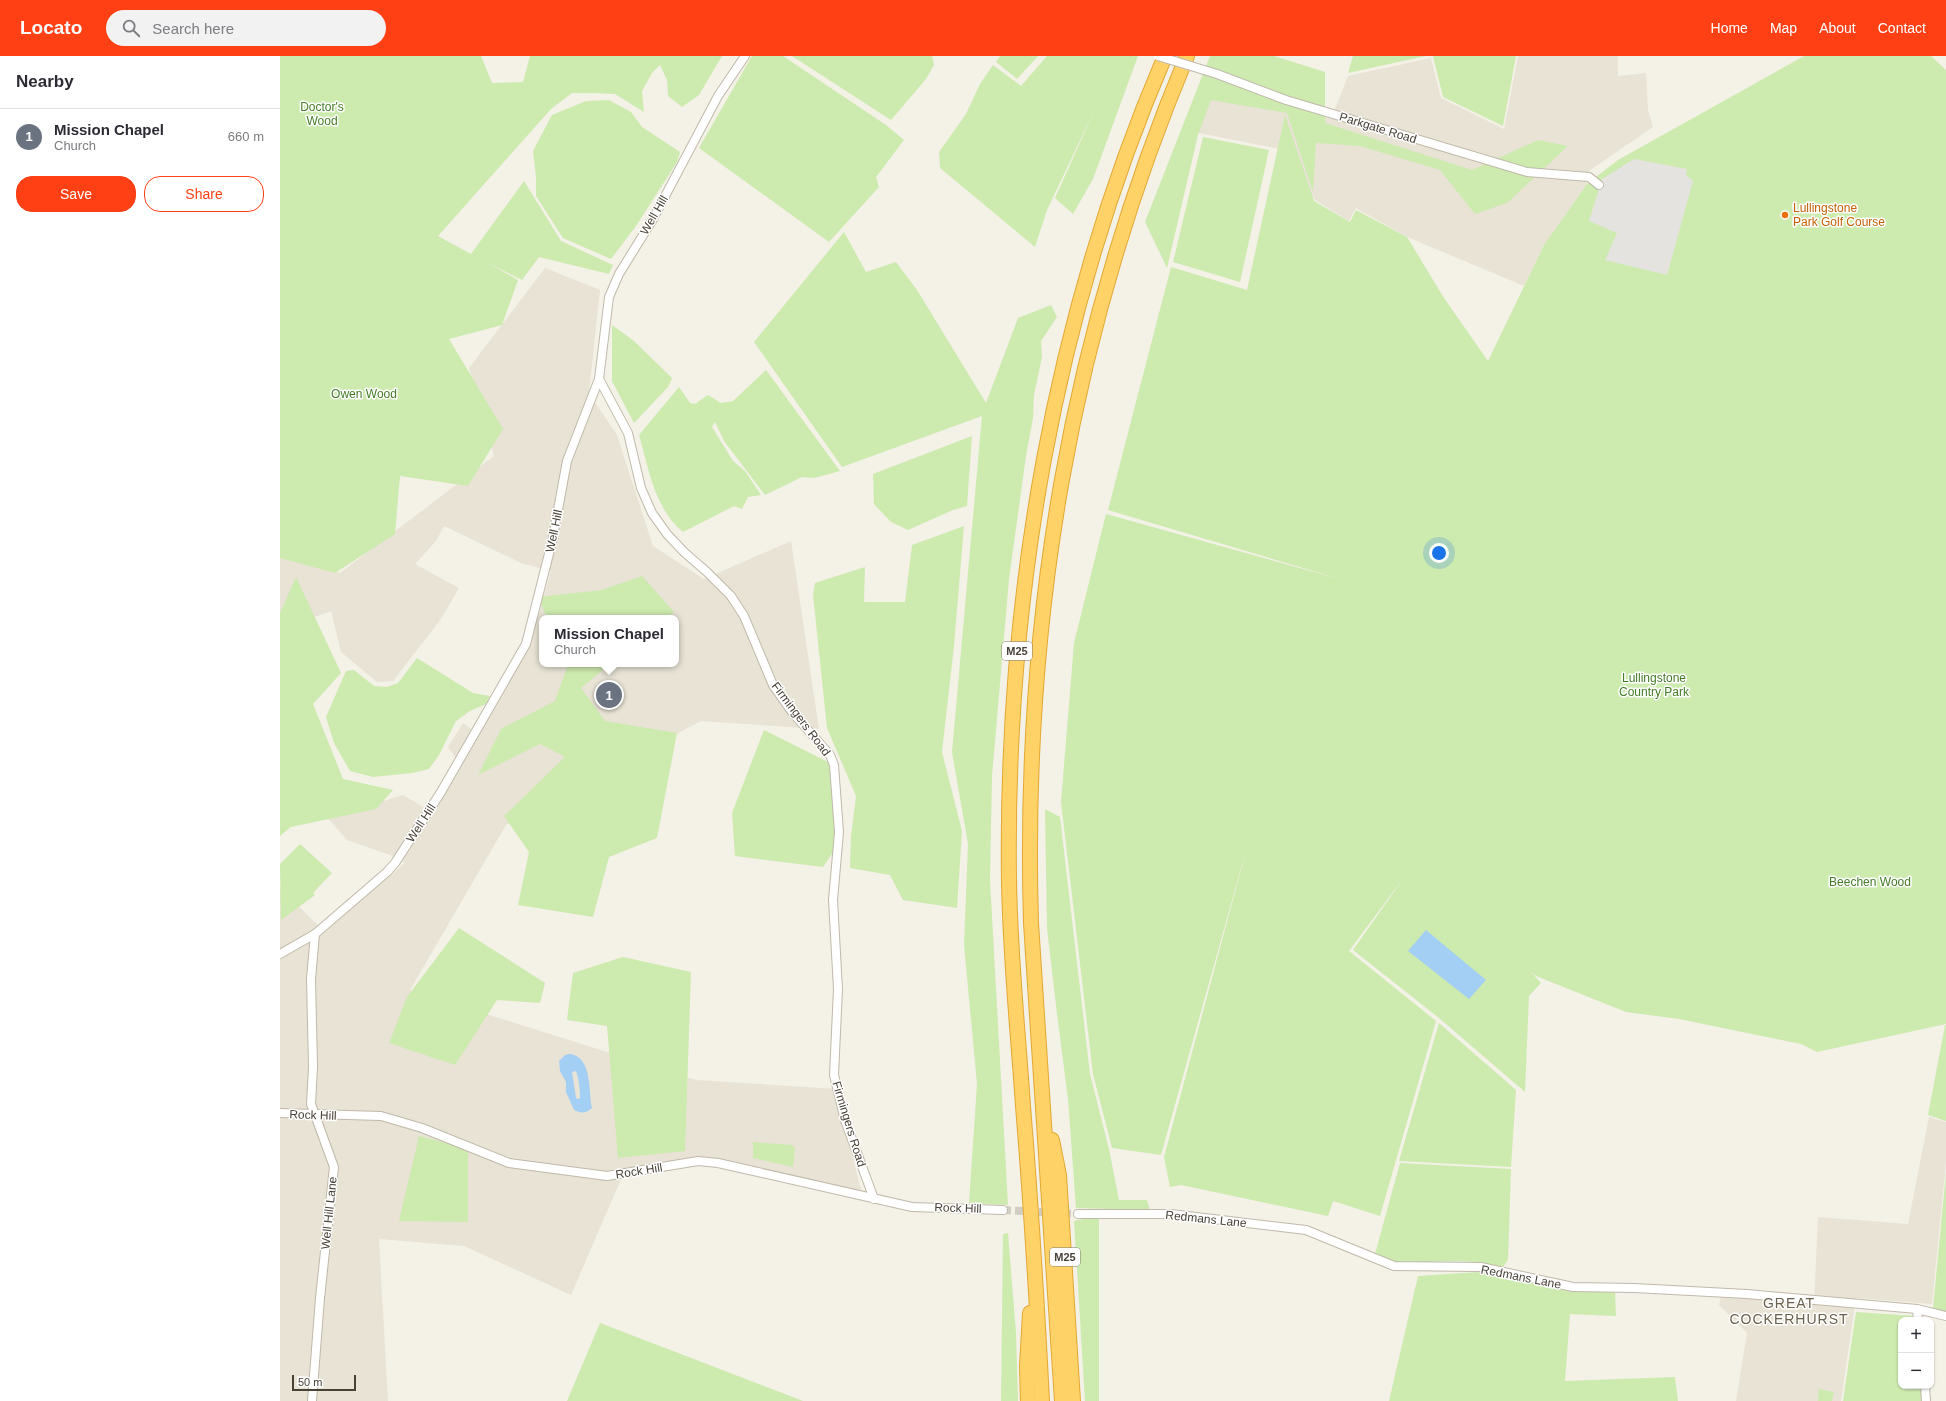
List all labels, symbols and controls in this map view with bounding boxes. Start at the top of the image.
search box [106,10,386,46]
text: Locato [20,17,82,38]
icon: search [120,17,142,39]
text: Search here [152,20,234,37]
text: Home [1711,20,1748,36]
text: Map [1770,20,1797,36]
text: About [1819,20,1856,36]
text: Contact [1878,20,1926,36]
text: Nearby [16,72,74,91]
park label: Doctor's Wood [300,100,344,128]
street label: Parkgate Road [1338,110,1418,146]
text: Mission Chapel [54,121,164,138]
text: 1 [25,129,33,144]
text: 660 m [228,129,264,144]
text: Church [54,138,96,153]
button: Save [16,176,136,212]
button: Share [144,176,264,212]
street label: Well Hill [637,193,671,237]
place label: Lullingstone Park Golf Course [1793,201,1885,229]
marker: Lullingstone Park Golf Course [1780,210,1790,220]
park label: Owen Wood [331,387,397,401]
street label: Well Hill [543,508,565,554]
your location [1429,543,1449,563]
popup [539,615,679,667]
text: Mission Chapel [554,625,664,642]
text: Church [554,642,596,657]
road number: M25 [1002,642,1032,660]
park label: Lullingstone Country Park [1619,671,1690,699]
street label: Firmingers Road [769,679,833,759]
pin: 1 [596,680,622,710]
street label: Well Hill [403,801,439,845]
park label: Beechen Wood [1829,875,1911,889]
street label: Firmingers Road [829,1080,869,1168]
street label: Rock Hill [289,1107,337,1123]
street label: Rock Hill [615,1160,663,1182]
street label: Well Hill Lane [318,1176,340,1250]
street label: Rock Hill [934,1200,982,1216]
street label: Redmans Lane [1165,1208,1248,1230]
road number: M25 [1050,1248,1080,1266]
street label: Redmans Lane [1480,1262,1563,1292]
district label: GREAT COCKERHURST [1729,1295,1849,1327]
map controls [1898,1317,1934,1389]
button: + [1898,1317,1934,1353]
button: − [1898,1353,1934,1389]
scale bar [292,1373,356,1392]
text: 50 m [298,1376,322,1388]

